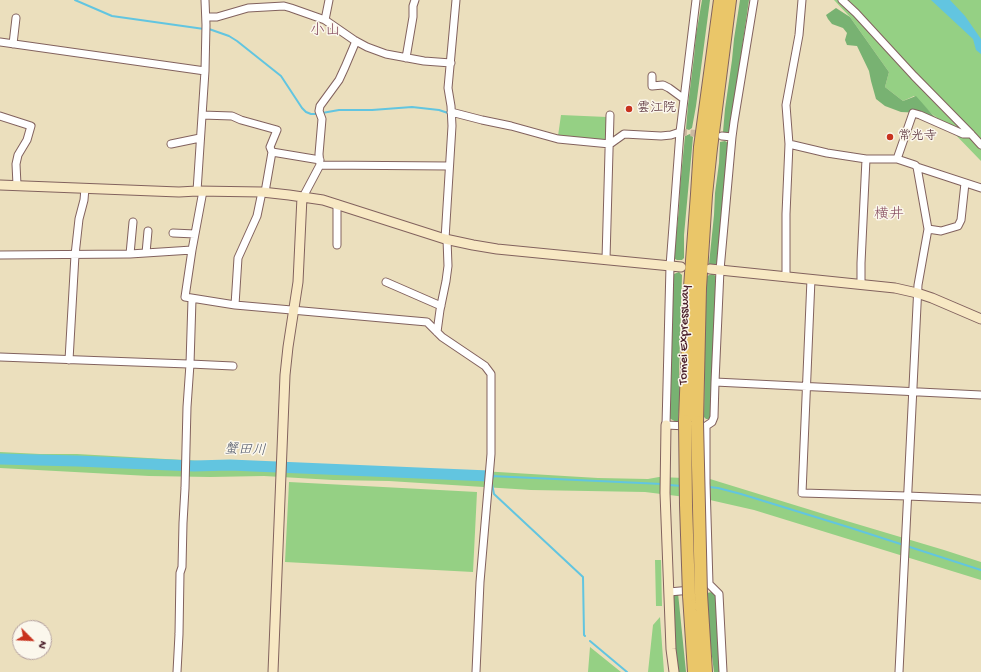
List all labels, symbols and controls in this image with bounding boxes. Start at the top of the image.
district label: 小山 [310,23,340,41]
place label: 雲江院 [637,101,676,117]
marker: 雲江院 [624,104,634,114]
place label: 常光寺 [898,129,937,145]
marker: 常光寺 [885,132,895,142]
district label: 横井 [874,207,904,225]
street label: Tomei Expressway [676,285,694,385]
water label: 蟹田川 [224,442,266,460]
north arrow [12,620,52,660]
text: N [35,639,49,650]

